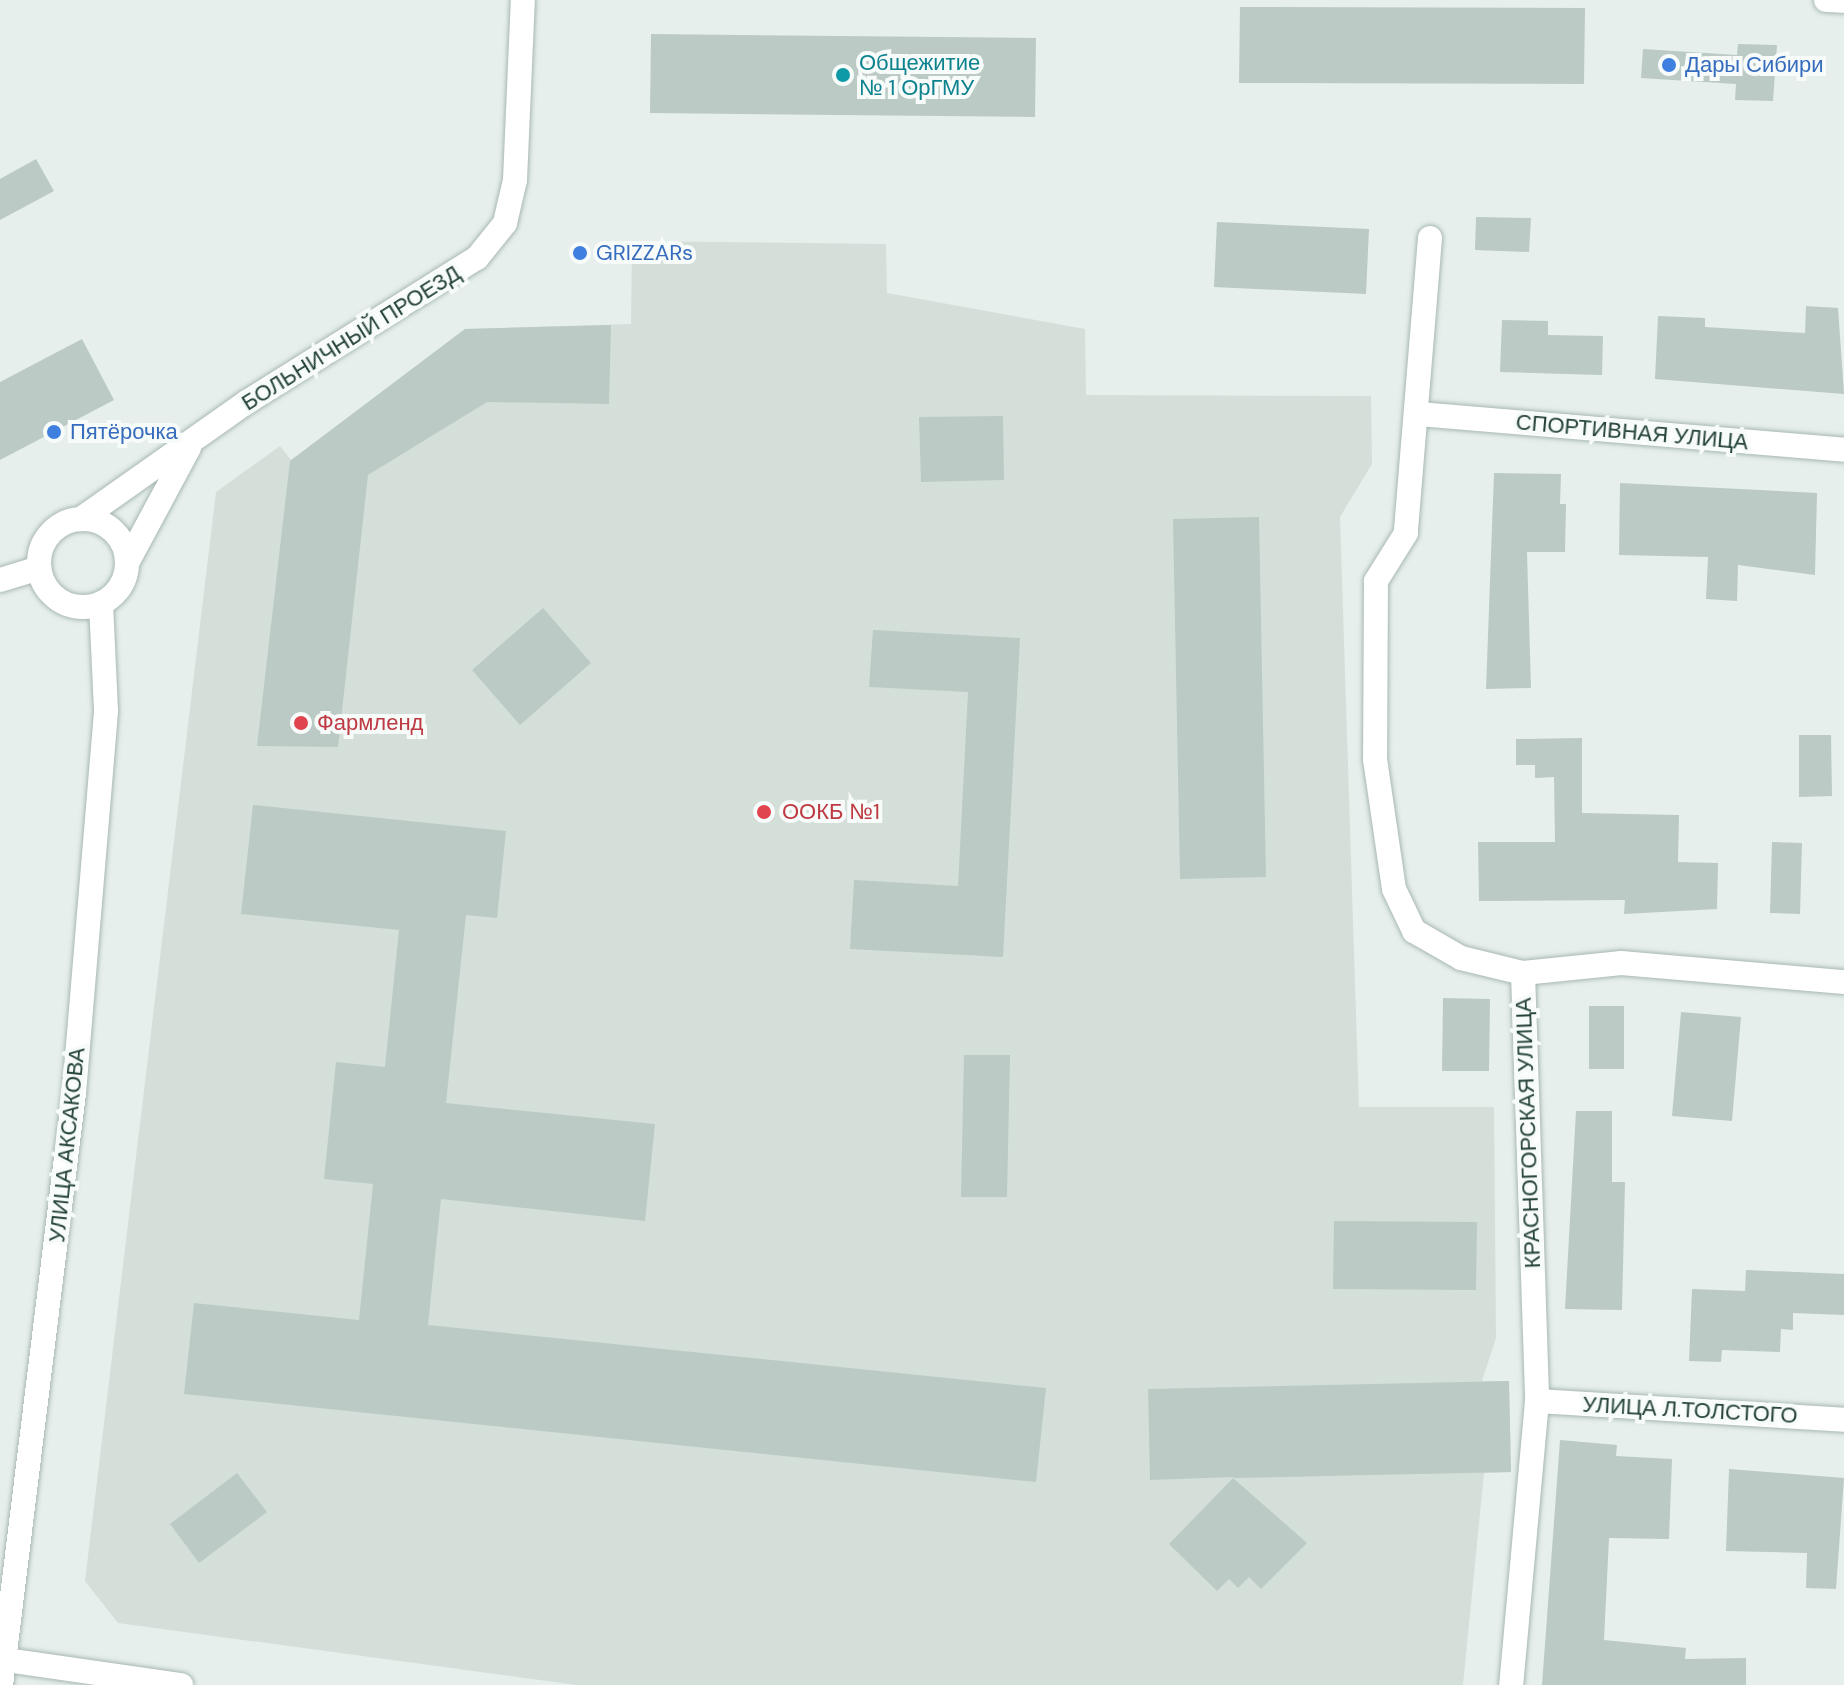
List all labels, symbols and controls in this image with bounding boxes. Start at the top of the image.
place label: Общежитие № 1 ОрГМУ [859,49,980,100]
place label: Дары Сибири [1685,52,1824,78]
marker: Дары Сибири [1660,56,1678,74]
marker: Общежитие № 1 ОрГМУ [834,66,852,84]
place label: GRIZZARs [596,240,693,266]
marker: GRIZZARs [571,244,589,262]
street label: БОЛЬНИЧНЫЙ ПРОЕЗД [237,260,465,416]
street label: СПОРТИВНАЯ УЛИЦА [1515,409,1749,455]
place label: Пятёрочка [70,419,178,445]
marker: Пятёрочка [45,423,63,441]
place label: Фармленд [317,710,423,736]
marker: Фармленд [292,714,310,732]
place label: ООКБ №1 [782,799,880,825]
marker: ООКБ №1 [753,801,775,823]
street label: КРАСНОГОРСКАЯ УЛИЦА [1510,997,1546,1269]
street label: УЛИЦА АКСАКОВА [44,1046,90,1244]
street label: УЛИЦА Л.ТОЛСТОГО [1582,1391,1798,1429]

